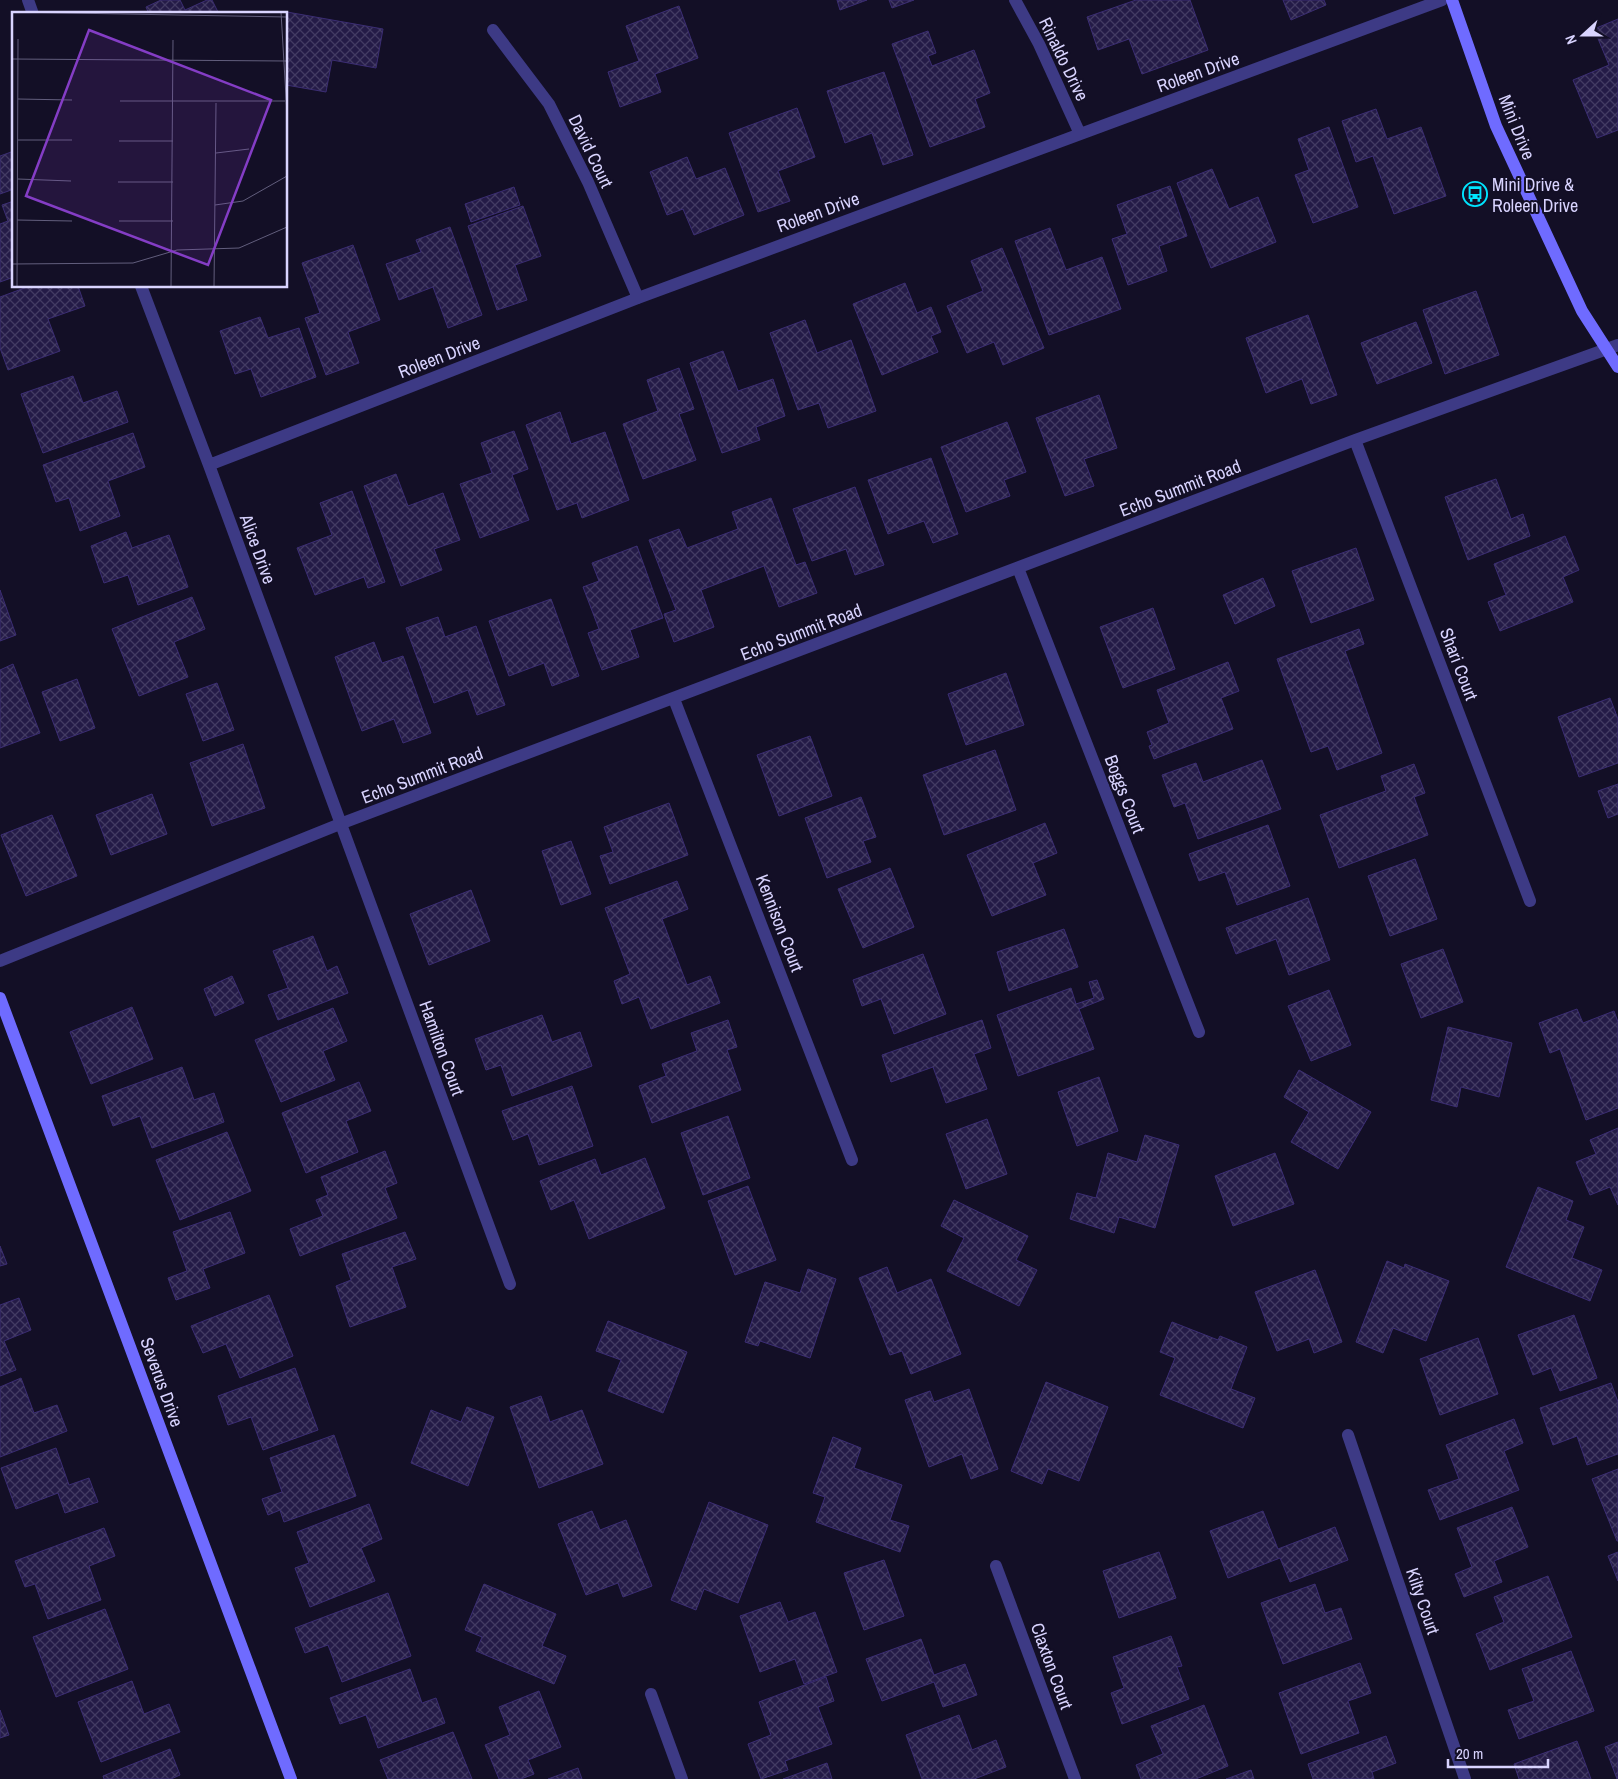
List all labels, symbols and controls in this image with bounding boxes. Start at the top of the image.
north arrow [1558,10,1608,60]
inset map [12,12,288,288]
street label: Rinaldo Drive [1033,13,1095,105]
text: N [1561,33,1581,47]
street label: Roleen Drive [1153,46,1243,98]
street label: Mini Drive [1493,91,1541,163]
street label: David Court [563,110,619,192]
place label: Mini Drive & Roleen Drive [1492,172,1578,218]
bus stop icon: Mini Drive & Roleen Drive [1462,181,1488,207]
street label: Roleen Drive [773,186,863,238]
street label: Roleen Drive [394,330,484,384]
street label: Echo Summit Road [1116,453,1244,523]
street label: Alice Drive [234,510,282,587]
street label: Echo Summit Road [737,597,865,667]
street label: Shari Court [1434,624,1484,704]
street label: Echo Summit Road [358,740,486,810]
street label: Boggs Court [1099,751,1151,837]
street label: Kennison Court [750,871,810,975]
street label: Hamilton Court [413,997,471,1099]
street label: Severus Drive [134,1334,190,1430]
street label: Kilty Court [1400,1564,1446,1638]
street label: Claxton Court [1025,1619,1079,1713]
scale bar [1448,1736,1548,1768]
text: 20 m [1456,1743,1483,1764]

